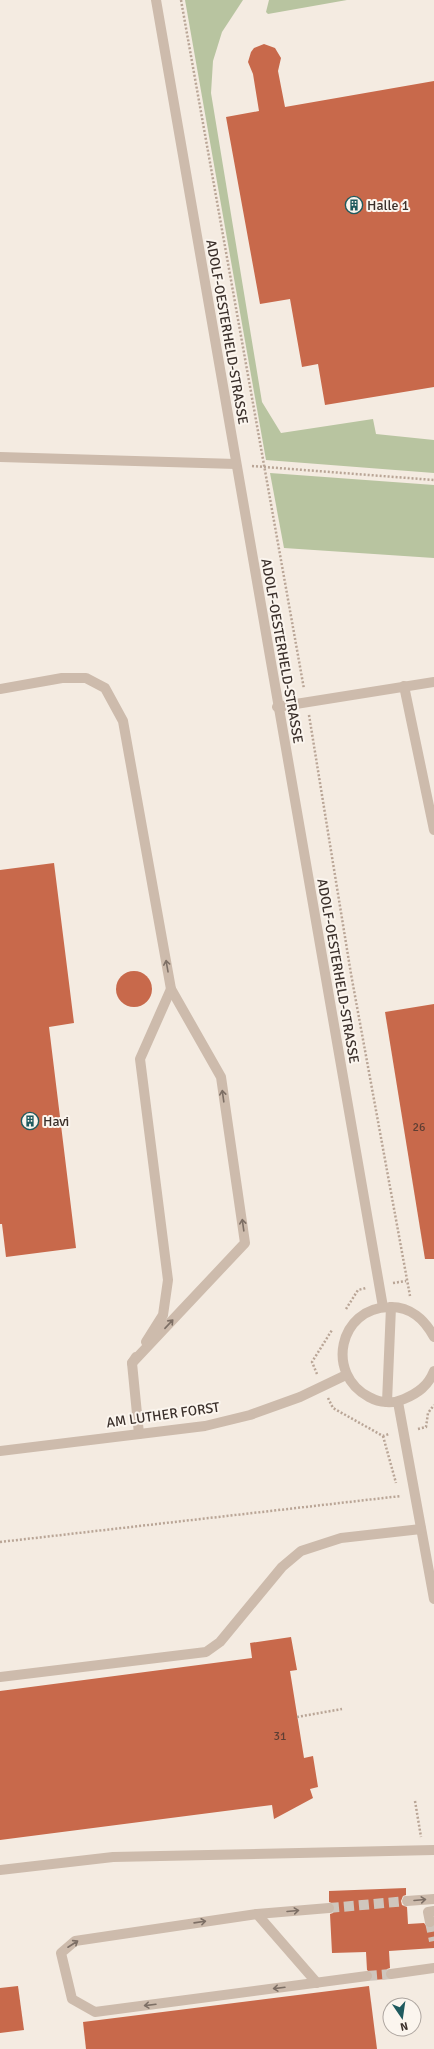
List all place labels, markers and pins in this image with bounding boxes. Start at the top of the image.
building icon: Halle 1 [344,195,364,215]
place label: Halle 1 [367,197,409,214]
building icon: Havi [20,1111,40,1131]
place label: Havi [43,1113,69,1130]

